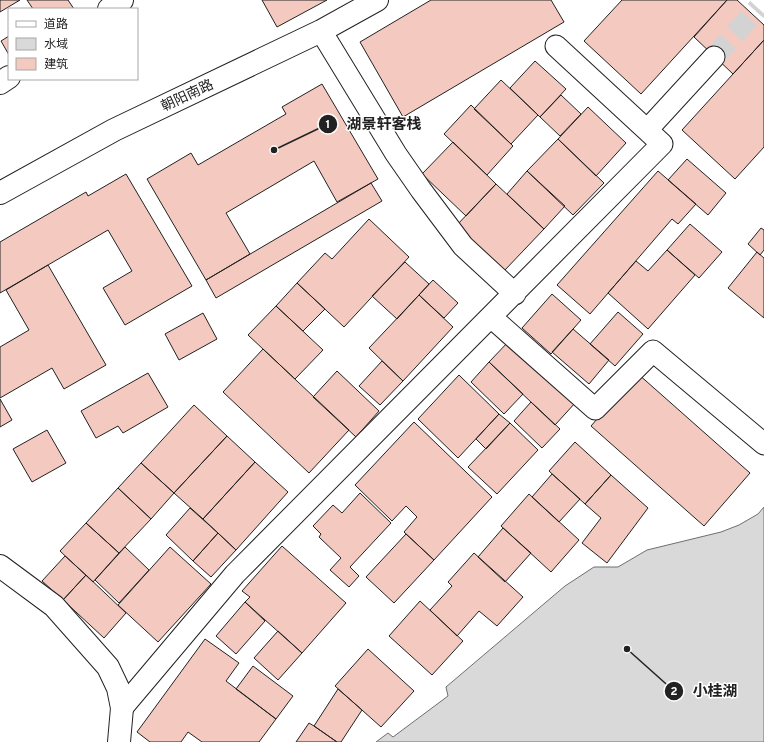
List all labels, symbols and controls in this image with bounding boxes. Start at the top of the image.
legend [8,8,138,80]
text: 道路 [44,17,68,33]
text: 水域 [44,37,68,53]
text: 建筑 [44,57,68,73]
street label: 朝阳南路 [159,77,217,116]
callout: 湖景轩客栈 [318,110,429,137]
text: 湖景轩客栈 [346,115,422,135]
text: 1 [326,117,330,133]
callout: 小桂湖 [664,678,745,705]
text: 小桂湖 [692,683,738,702]
text: 2 [670,684,678,700]

